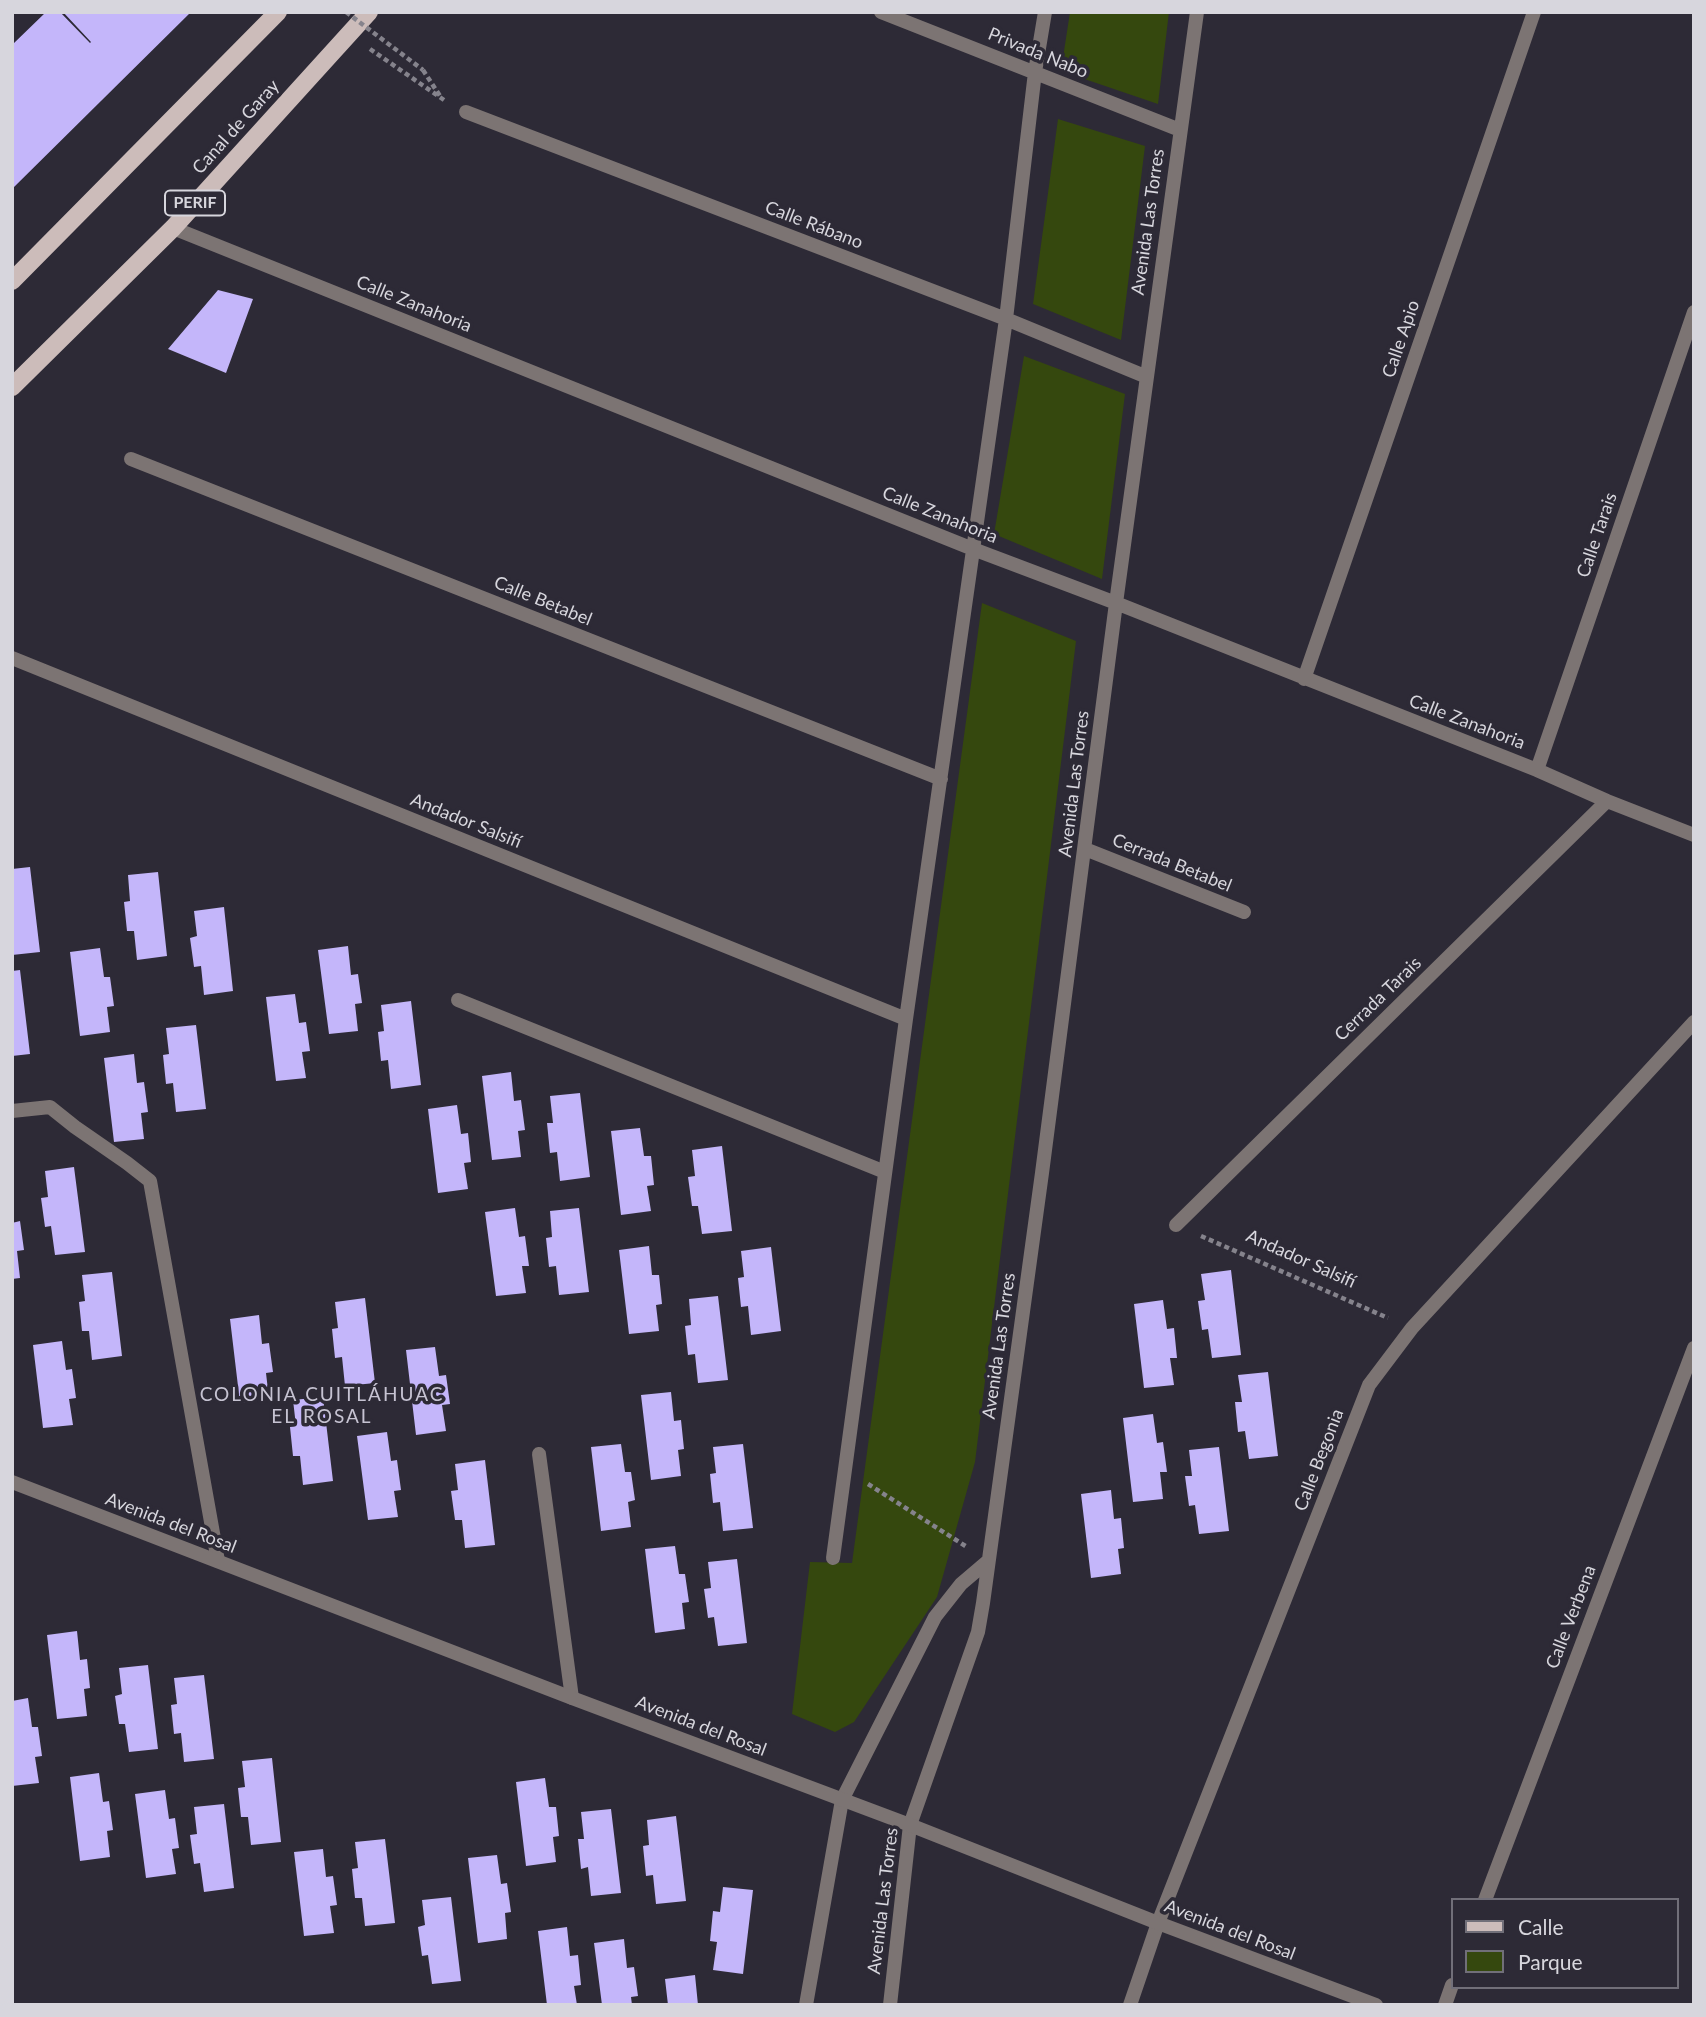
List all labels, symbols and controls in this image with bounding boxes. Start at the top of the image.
street label: Privada Nabo [985,23,1091,83]
street label: Canal de Garay [188,75,284,179]
street label: Avenida Las Torres [1127,148,1169,296]
road number: PERIF [165,190,225,216]
street label: Calle Rábano [762,196,866,254]
street label: Calle Zanahoria [353,271,475,337]
street label: Calle Apio [1378,298,1424,380]
street label: Calle Zanahoria [879,482,1001,548]
street label: Calle Tarais [1572,490,1622,580]
street label: Calle Betabel [491,572,595,630]
street label: Calle Zanahoria [1406,690,1528,754]
street label: Avenida Las Torres [1054,710,1094,858]
street label: Andador Salsifí [407,789,525,853]
street label: Cerrada Betabel [1109,829,1235,897]
street label: Cerrada Tarais [1330,952,1426,1046]
street label: Andador Salsifí [1243,1225,1359,1293]
street label: Avenida Las Torres [978,1272,1020,1420]
district label: COLONIA CUITLÁHUAC EL ROSAL [202,1384,442,1428]
street label: Calle Begonia [1290,1406,1348,1514]
street label: Avenida del Rosal [103,1488,239,1558]
street label: Calle Verbena [1541,1562,1601,1672]
street label: Avenida del Rosal [633,1691,769,1761]
street label: Avenida Las Torres [863,1827,903,1975]
street label: Avenida del Rosal [1162,1895,1298,1965]
legend [1450,1898,1678,1989]
text: Calle [1518,1914,1563,1939]
text: Parque [1518,1949,1583,1974]

